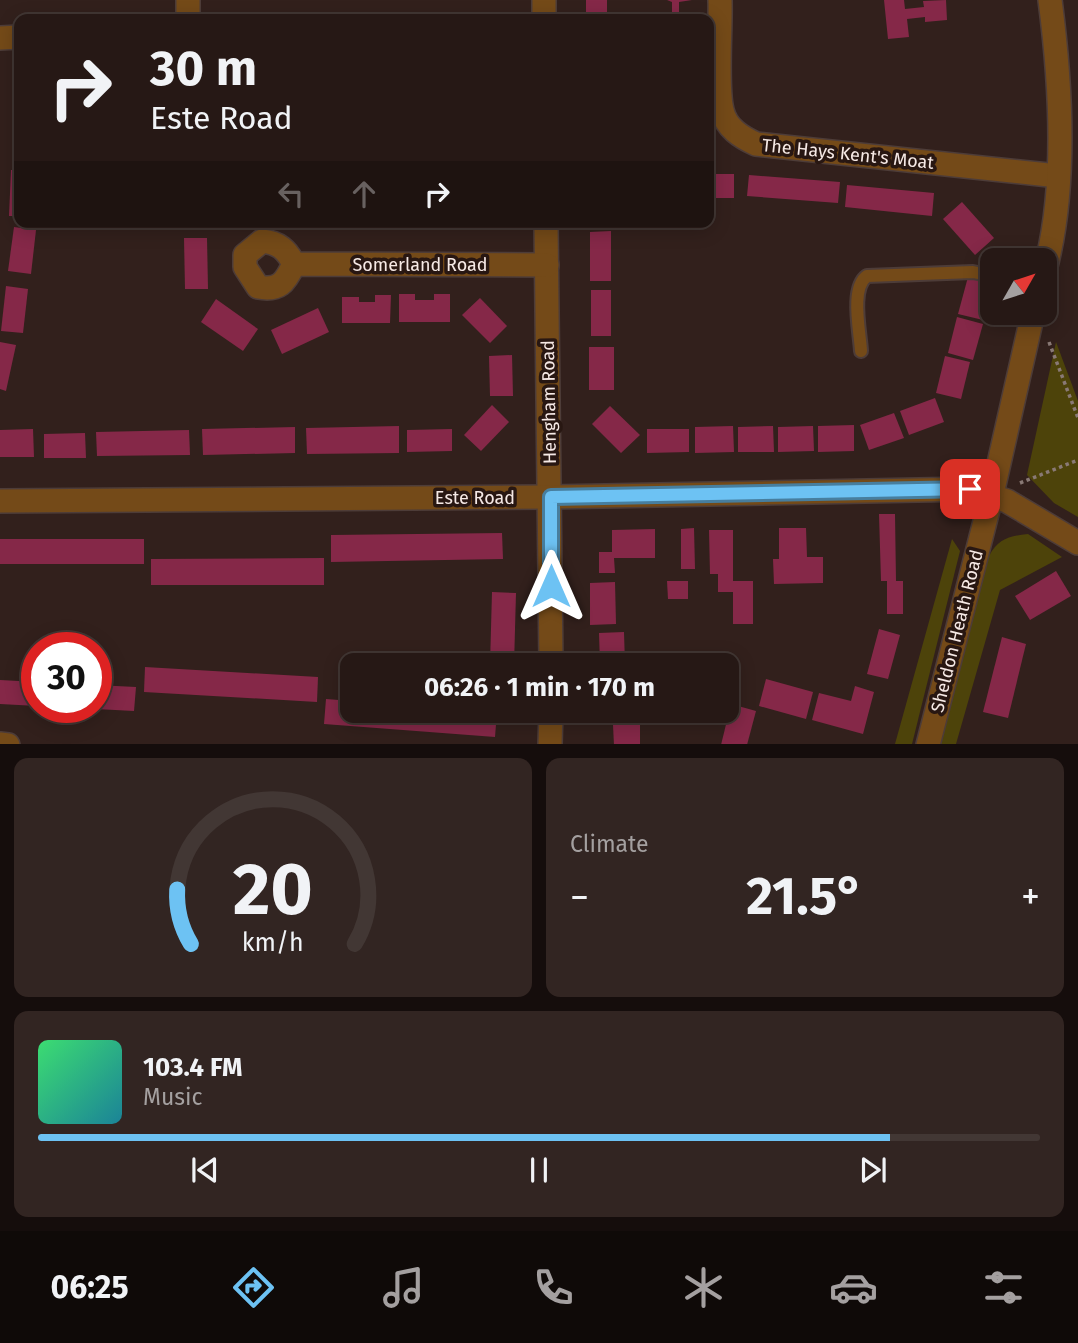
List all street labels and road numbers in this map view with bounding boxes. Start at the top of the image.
street label: The Hays Kent's Moat [761,134,935,174]
street label: Somerland Road [352,254,488,276]
street label: Hengham Road [537,340,561,464]
street label: Este Road [435,487,515,509]
street label: Sheldon Heath Road [926,547,988,715]

